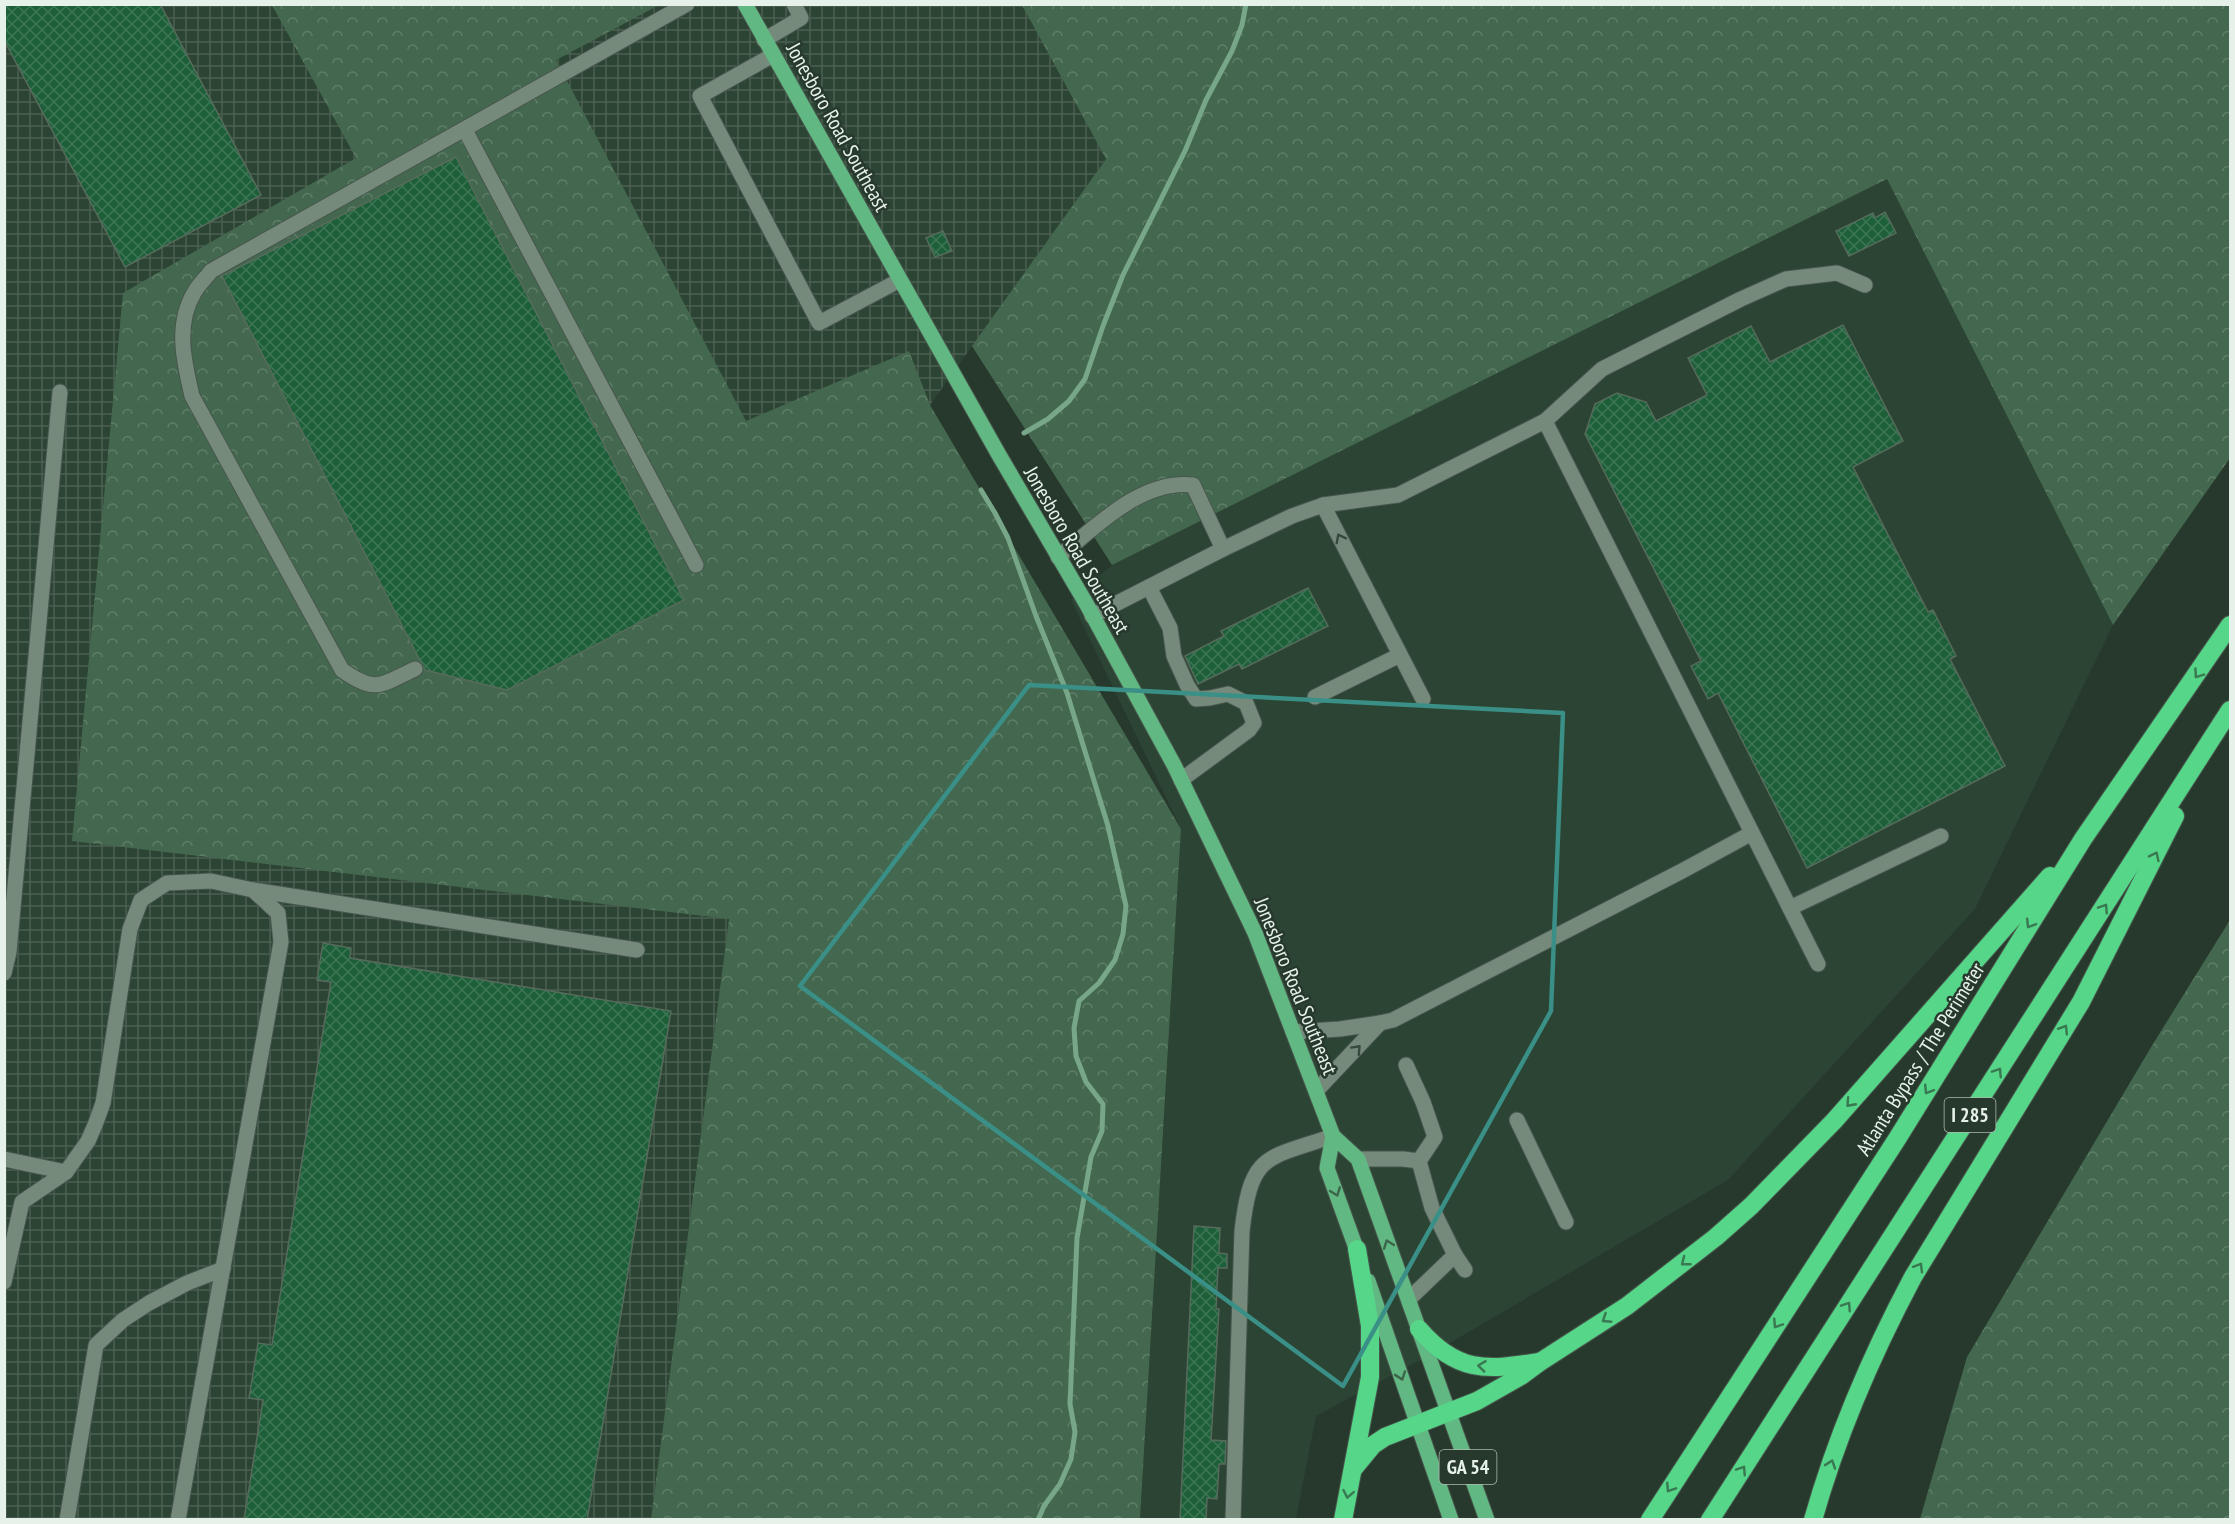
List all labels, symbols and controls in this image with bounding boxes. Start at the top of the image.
street label: Jonesboro Road Southeast [780,37,896,216]
street label: Jonesboro Road Southeast [1018,461,1136,639]
one-way arrow [1336,534,1347,545]
one-way arrow [2194,667,2205,678]
one-way arrow [2148,852,2159,863]
street label: Jonesboro Road Southeast [1248,892,1344,1079]
one-way arrow [2096,904,2108,914]
one-way arrow [2026,918,2038,928]
street label: Atlanta Bypass / The Perimeter [1850,957,1991,1161]
one-way arrow [2057,1025,2069,1035]
one-way arrow [1350,1045,1361,1055]
one-way arrow [1991,1068,2002,1079]
one-way arrow [1923,1084,1935,1094]
one-way arrow [1846,1096,1857,1107]
road number: I 285 [1944,1098,1996,1132]
one-way arrow [1329,1186,1342,1197]
one-way arrow [1383,1239,1396,1250]
one-way arrow [1681,1254,1692,1265]
one-way arrow [1912,1263,1924,1273]
one-way arrow [1840,1302,1851,1313]
one-way arrow [1602,1312,1612,1324]
one-way arrow [1772,1318,1784,1328]
one-way arrow [1477,1360,1487,1373]
one-way arrow [1393,1370,1406,1381]
road number: GA 54 [1440,1450,1496,1484]
one-way arrow [1824,1459,1837,1470]
one-way arrow [1734,1466,1746,1476]
one-way arrow [1666,1482,1678,1492]
one-way arrow [1342,1488,1355,1498]

